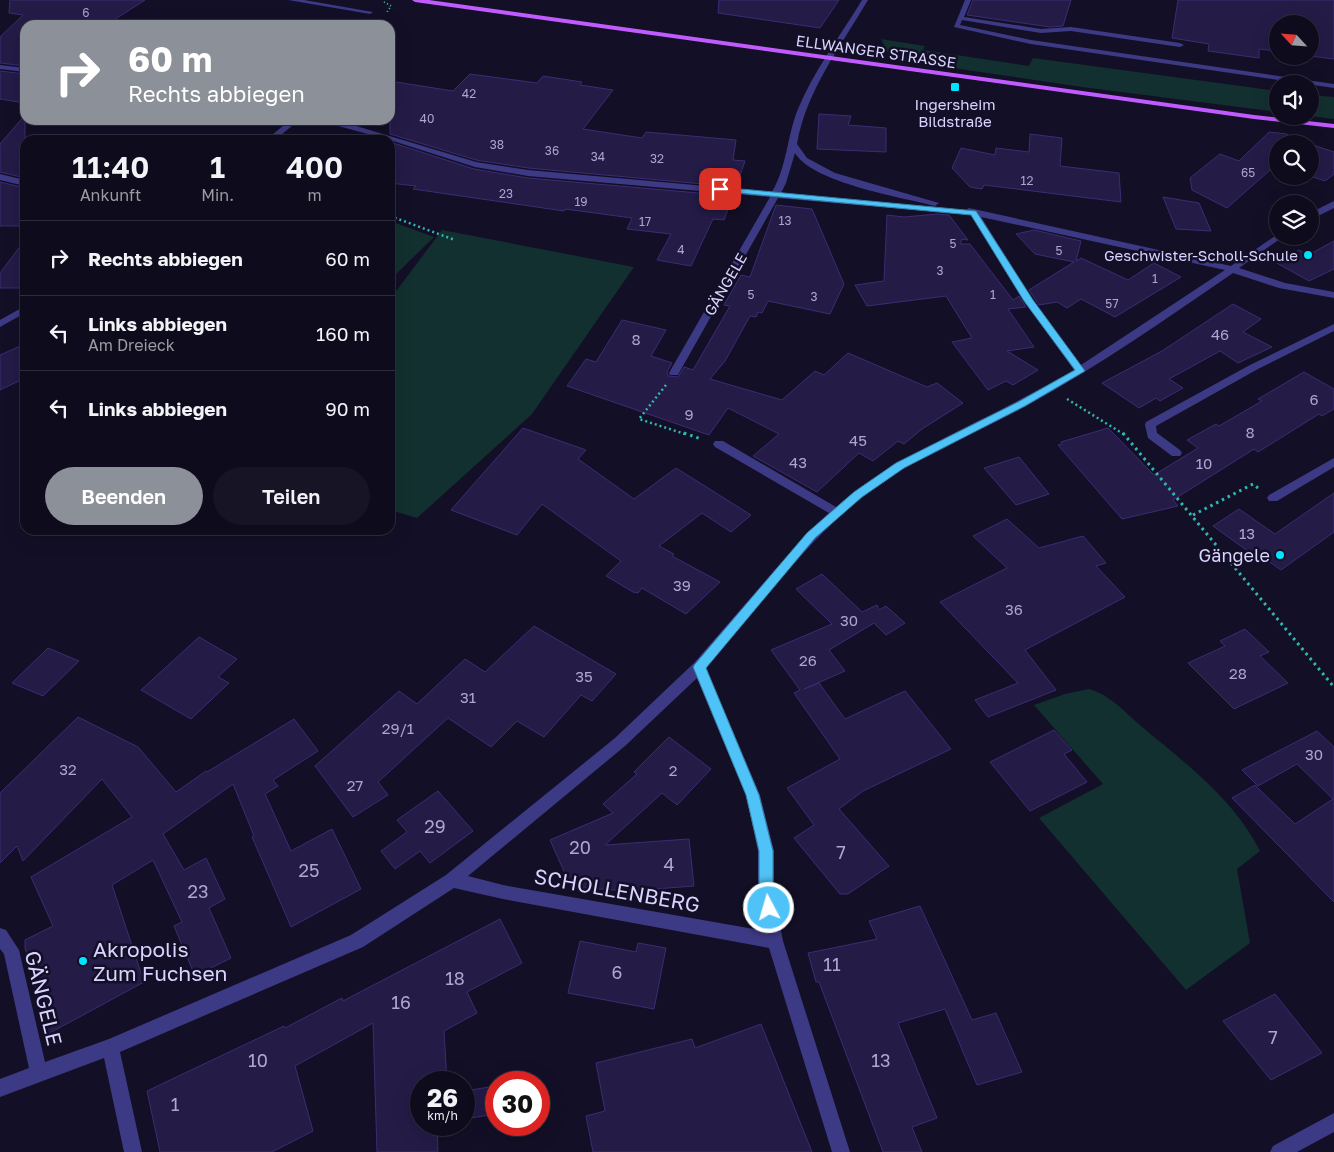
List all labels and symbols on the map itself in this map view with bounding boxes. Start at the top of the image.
house number: 6 [82,5,90,20]
north arrow [1269,15,1319,65]
street label: ELLWANGER STRASSE [795,31,957,71]
marker: Ingersheim Bildstraße [949,81,961,93]
house number: 42 [462,86,476,101]
place label: Ingersheim Bildstraße [915,95,995,130]
house number: 40 [420,111,434,126]
house number: 38 [490,137,504,152]
house number: 36 [545,143,559,158]
house number: 34 [591,149,605,164]
house number: 32 [650,151,664,166]
house number: 65 [1241,165,1255,180]
pin [699,168,741,210]
house number: 12 [1021,173,1033,188]
house number: 23 [499,186,513,201]
house number: 19 [574,194,588,209]
house number: 13 [779,213,791,228]
house number: 17 [639,214,651,229]
house number: 5 [950,236,957,251]
house number: 4 [677,242,685,257]
house number: 5 [1056,243,1063,258]
place label: Geschwister-Scholl-Schule [1104,246,1298,264]
marker: Geschwister-Scholl-Schule [1302,249,1314,261]
street label: GÄNGELE [700,250,750,318]
house number: 3 [936,263,944,278]
house number: 1 [1152,271,1158,286]
house number: 5 [748,287,755,302]
house number: 1 [990,287,996,302]
house number: 3 [810,289,818,304]
house number: 57 [1105,296,1119,311]
house number: 46 [1211,325,1229,343]
house number: 8 [631,330,641,348]
house number: 6 [1309,390,1319,408]
house number: 9 [684,405,694,423]
house number: 8 [1245,423,1255,441]
house number: 45 [849,431,867,449]
house number: 43 [789,453,807,471]
house number: 10 [1196,454,1212,472]
house number: 13 [1239,524,1255,542]
place label: Gängele [1199,544,1270,566]
marker: Gängele [1274,549,1286,561]
house number: 39 [673,576,691,594]
house number: 36 [1005,600,1023,618]
house number: 30 [840,611,858,629]
house number: 26 [799,651,817,669]
house number: 28 [1229,664,1247,682]
house number: 35 [575,667,593,685]
house number: 31 [460,688,476,706]
house number: 29/1 [382,719,414,737]
house number: 30 [1305,745,1323,763]
house number: 32 [59,760,77,778]
house number: 2 [669,761,677,779]
house number: 27 [347,776,363,794]
house number: 29 [424,815,446,837]
house number: 20 [569,836,591,858]
house number: 7 [836,841,846,863]
house number: 4 [664,853,675,875]
house number: 25 [299,859,319,881]
street label: SCHOLLENBERG [532,863,702,917]
house number: 23 [188,880,208,902]
position arrow [742,881,794,933]
place label: Akropolis Zum Fuchsen [93,936,228,986]
street label: GÄNGELE [20,948,68,1048]
house number: 11 [823,953,841,975]
marker: Akropolis Zum Fuchsen [77,955,89,967]
house number: 6 [612,961,622,983]
house number: 18 [445,967,465,989]
house number: 16 [391,991,411,1013]
house number: 7 [1268,1026,1278,1048]
house number: 10 [248,1049,268,1071]
house number: 13 [871,1049,891,1071]
speed limit sign: 30 [485,1071,550,1136]
house number: 1 [171,1093,180,1115]

